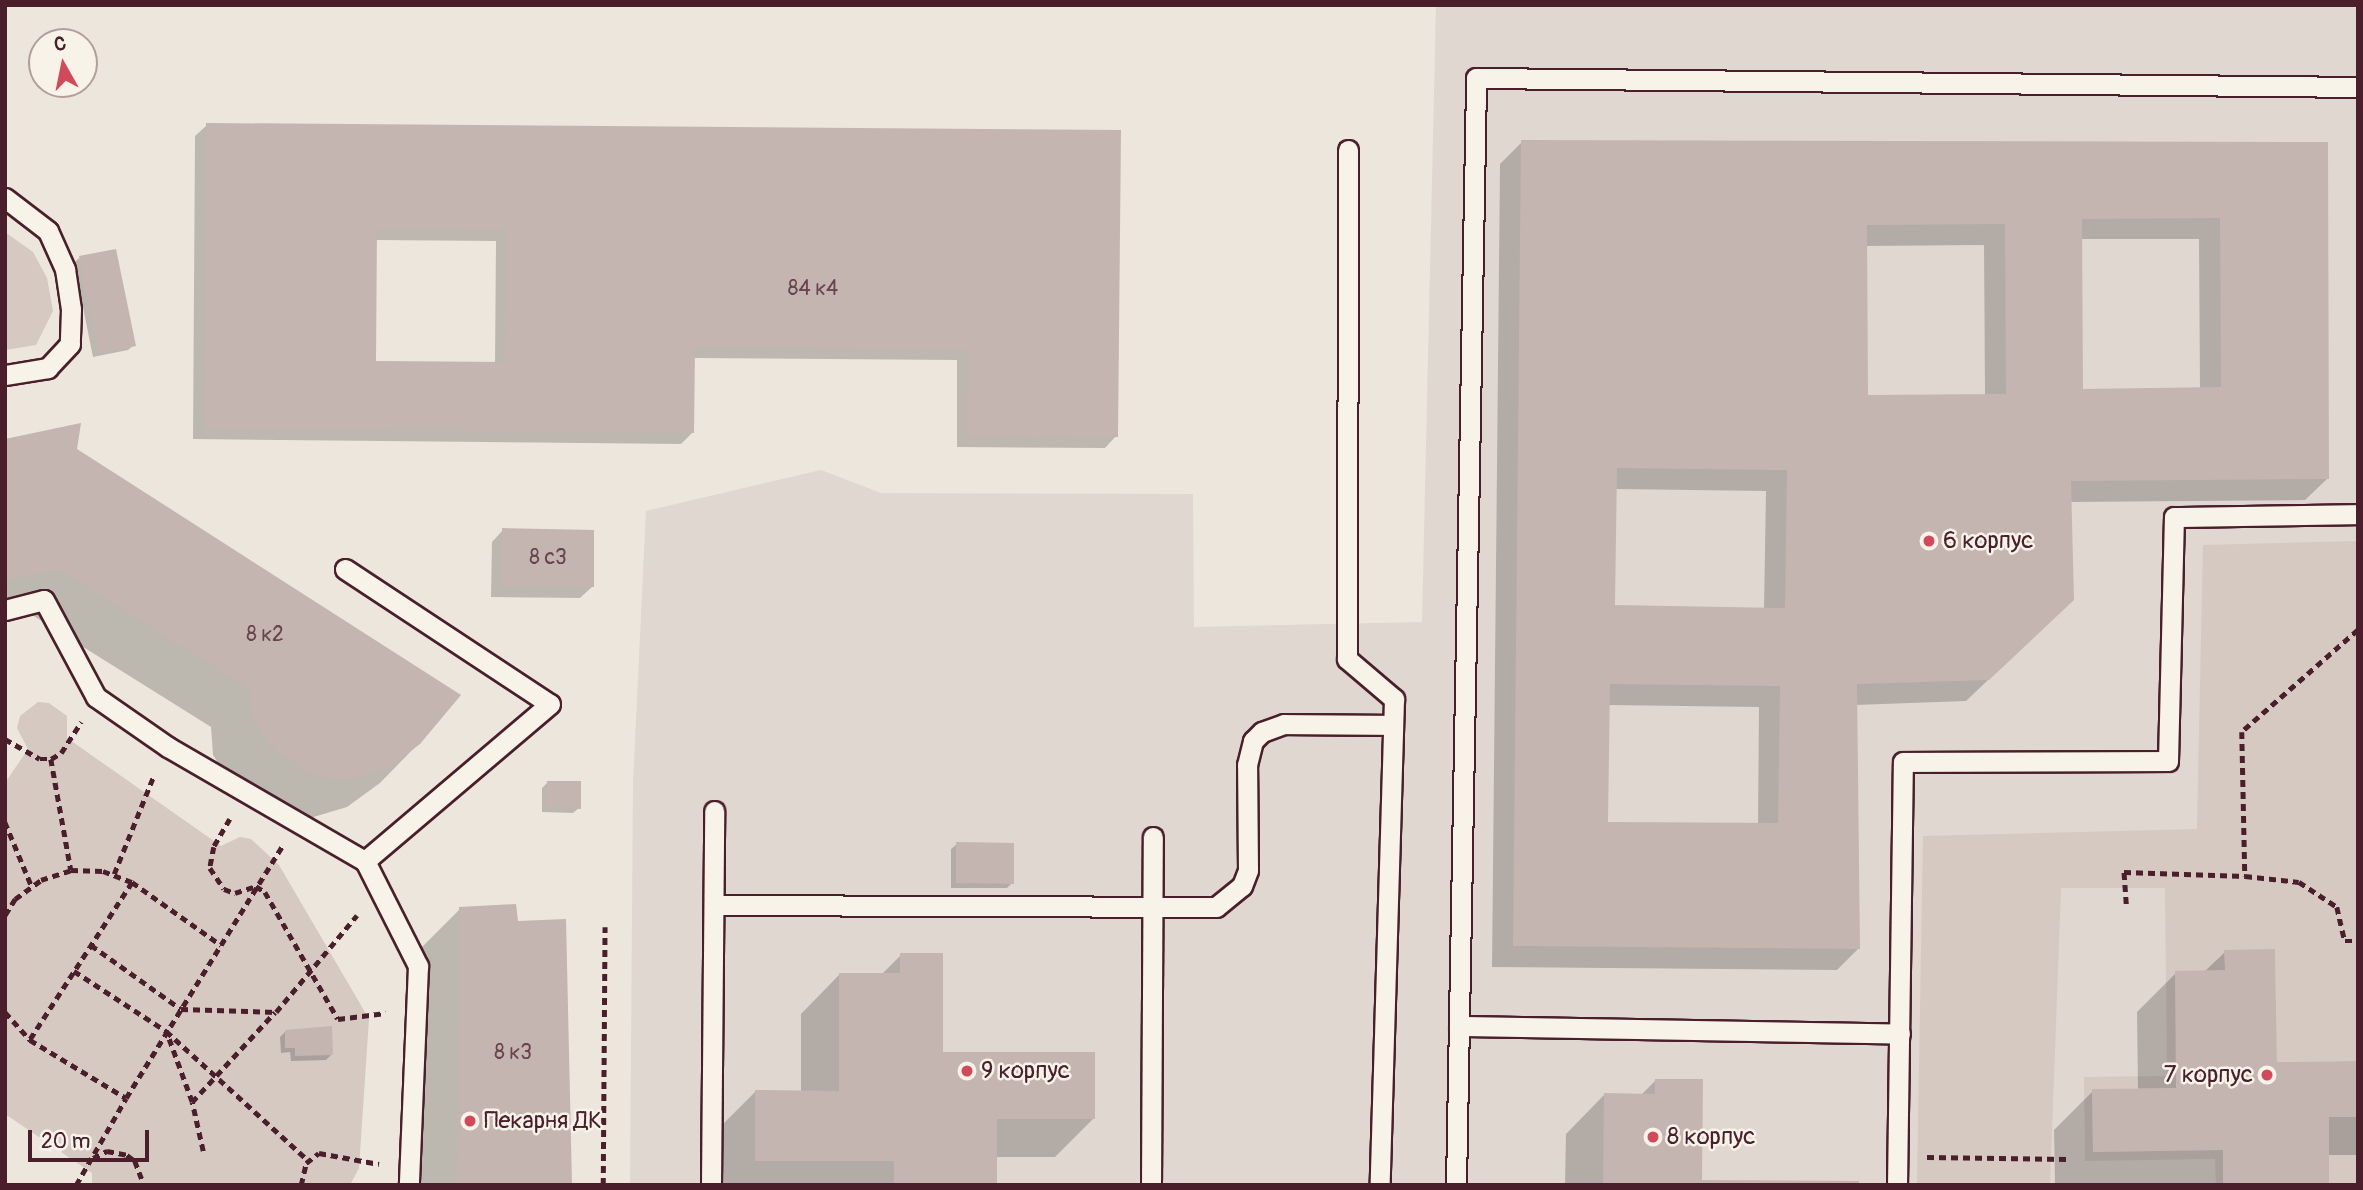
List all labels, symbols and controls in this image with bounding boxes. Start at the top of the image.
north arrow [28,28,98,98]
text: С [52,31,68,57]
house number: 84 к4 [788,276,838,302]
place label: 6 корпус [1943,527,2033,555]
marker: 6 корпус [1921,533,1937,549]
house number: 8 с3 [529,545,567,571]
house number: 8 к2 [246,622,284,648]
house number: 8 к3 [494,1040,532,1066]
place label: 9 корпус [981,1057,1070,1085]
place label: 7 корпус [2164,1061,2253,1089]
marker: 9 корпус [959,1063,975,1079]
marker: 7 корпус [2259,1067,2275,1083]
place label: Пекарня ДК [484,1107,602,1135]
marker: Пекарня ДК [462,1113,478,1129]
scale bar [32,1116,152,1160]
place label: 8 корпус [1667,1123,1756,1151]
text: 20 m [41,1128,90,1155]
marker: 8 корпус [1645,1129,1661,1145]

